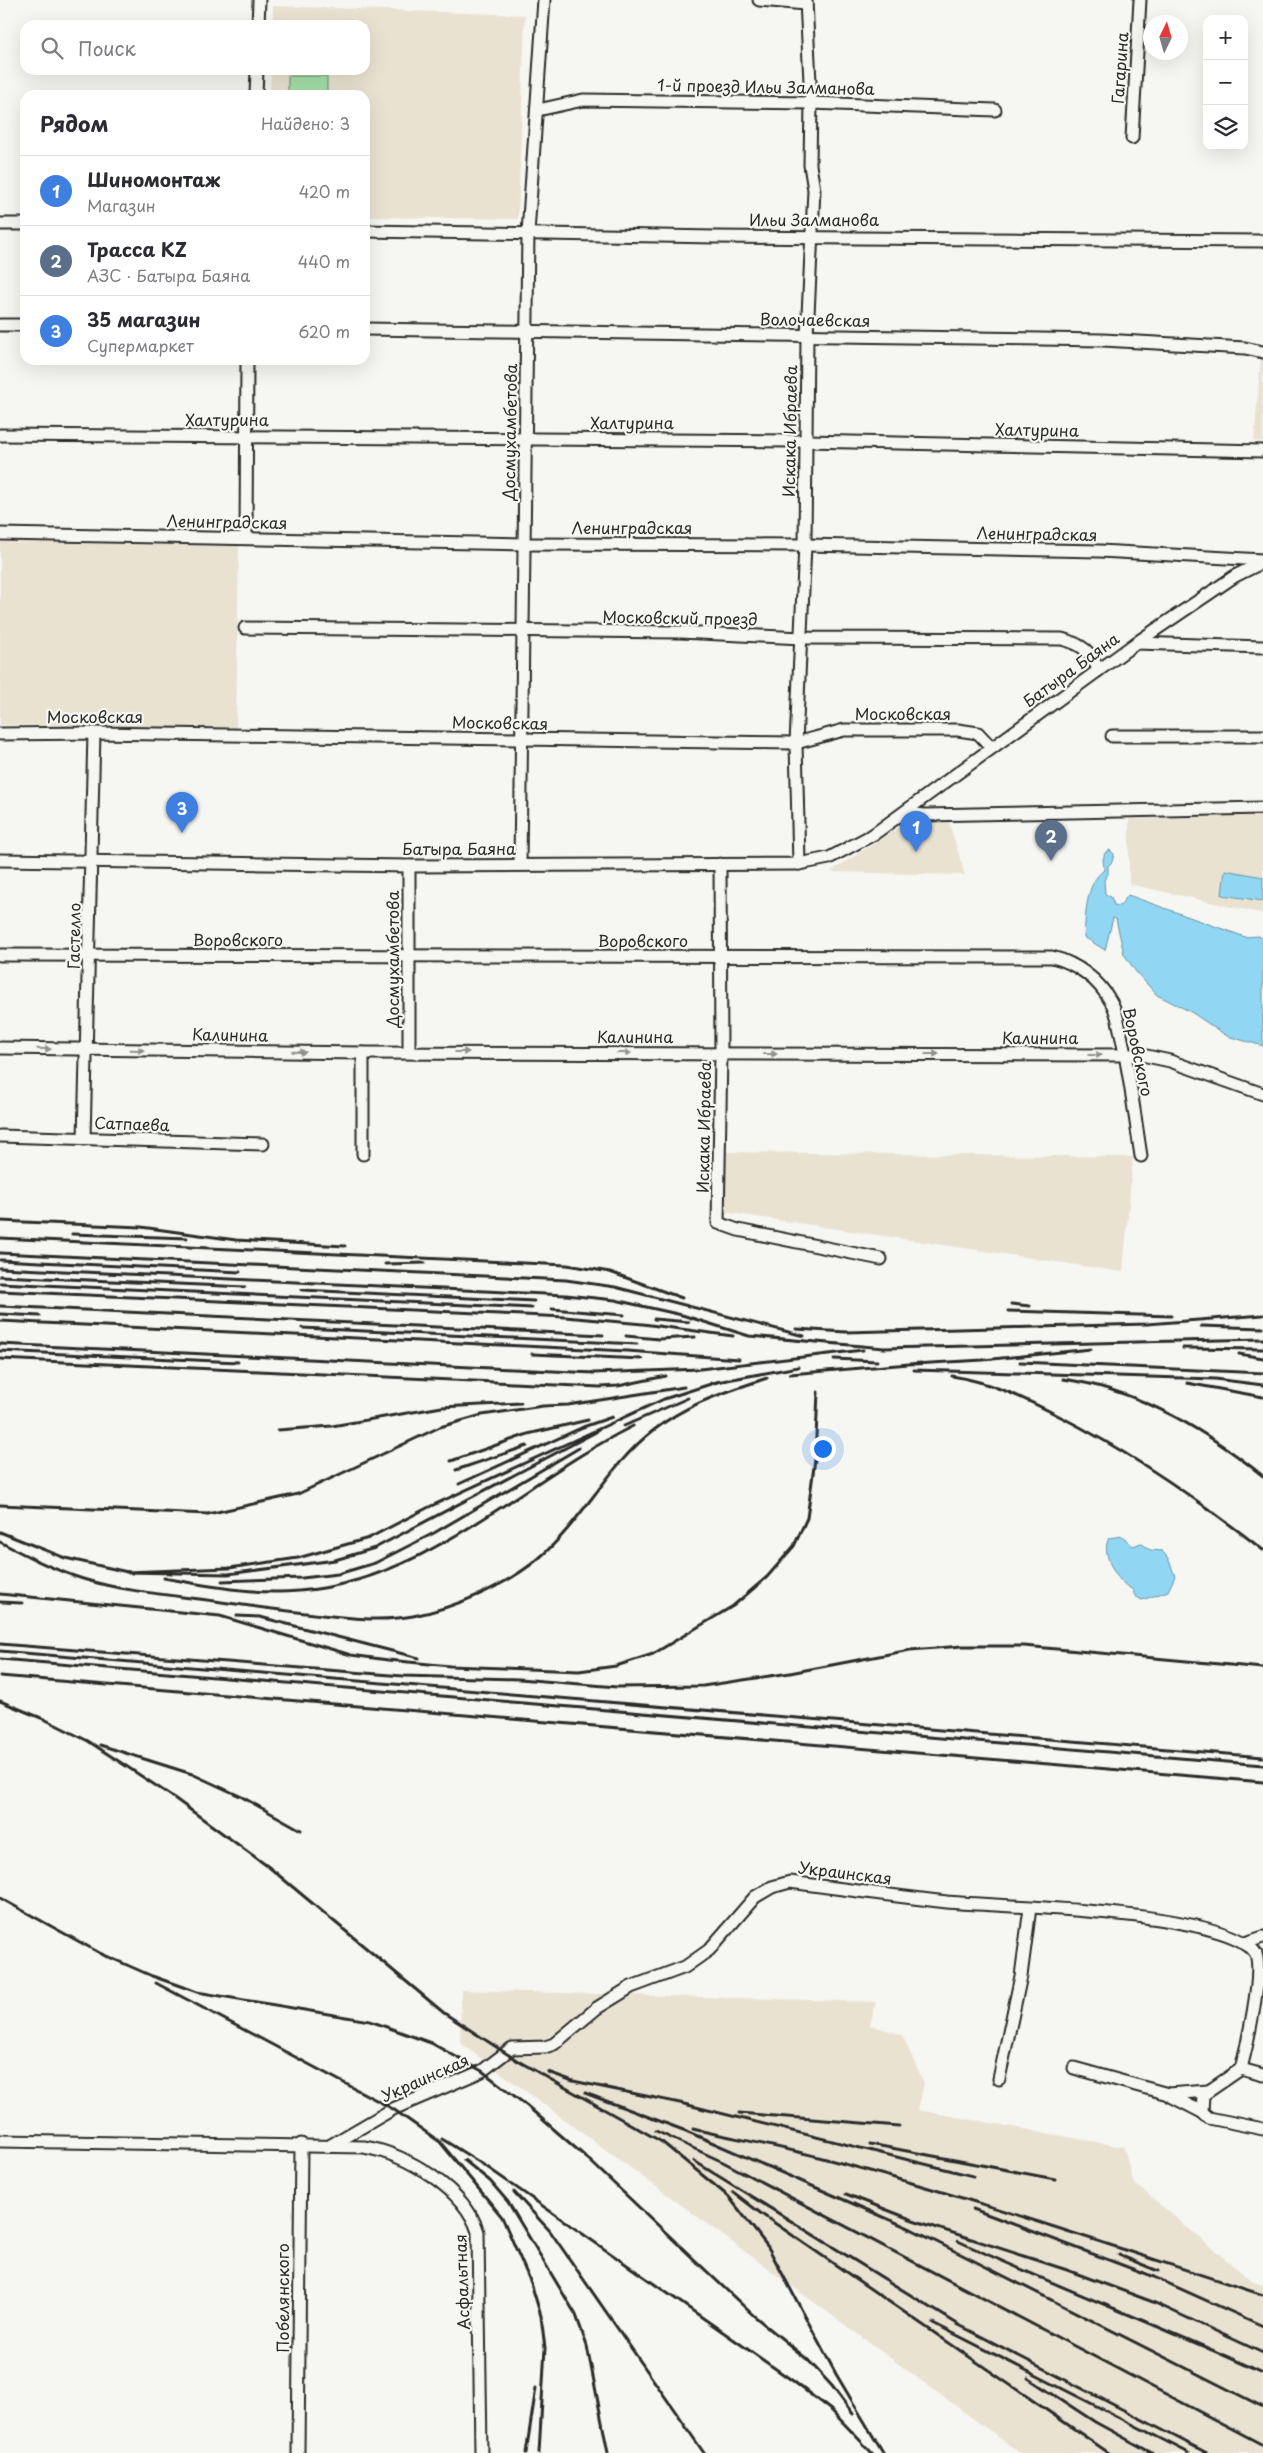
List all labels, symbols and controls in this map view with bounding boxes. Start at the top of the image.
north arrow [1143,15,1188,60]
map controls [1203,15,1248,150]
button: + [1203,15,1248,60]
search box [20,20,370,75]
street label: Гагарина [1105,31,1133,105]
icon: search [38,34,66,62]
text: Поиск [78,34,136,62]
button: − [1203,60,1248,105]
street label: 1-й проезд Ильи Залманова [657,72,875,100]
button: layers [1203,105,1248,150]
text: Рядом [40,107,108,139]
text: Найдено: 3 [261,111,350,135]
text: Шиномонтаж [87,165,220,193]
text: 1 [52,179,60,203]
text: 420 m [299,179,350,203]
text: Магазин [87,193,156,217]
street label: Ильи Залманова [749,207,879,231]
text: Трасса KZ [87,235,187,263]
text: 2 [50,249,62,273]
text: 440 m [298,249,350,273]
text: АЗС · Батыра Баяна [87,263,250,287]
text: 35 магазин [87,305,200,333]
street label: Волочаевская [759,306,871,332]
text: 3 [51,319,61,343]
text: 620 m [298,319,350,343]
text: Супермаркет [87,333,194,357]
street label: Досмухамбетова [496,363,522,502]
street label: Искака Ибраева [776,365,802,497]
street label: Халтурина [185,407,269,431]
street label: Халтурина [590,410,674,434]
street label: Халтурина [995,416,1079,442]
street label: Ленинградская [166,508,288,534]
street label: Ленинградская [572,515,692,539]
street label: Ленинградская [976,520,1098,546]
street label: Московский проезд [602,604,758,630]
street label: Батыра Баяна [1017,626,1124,712]
street label: Московская [855,701,951,725]
street label: Московская [47,704,143,728]
street label: Московская [452,709,548,735]
pin: 3 [166,792,198,833]
pin: 1 [900,811,932,852]
pin: 2 [1035,820,1067,861]
street label: Батыра Баяна [402,836,516,860]
street label: Досмухамбетова [380,891,404,1028]
street label: Гастелло [60,903,86,969]
street label: Воровского [193,927,283,951]
street label: Воровского [598,928,688,952]
street label: Воровского [1118,1005,1160,1098]
street label: Калинина [192,1021,268,1047]
street label: Калинина [597,1024,673,1048]
street label: Калинина [1002,1025,1078,1049]
one-way arrow [36,1045,52,1053]
one-way arrow [129,1046,145,1054]
one-way arrow [292,1048,308,1056]
one-way arrow [454,1048,470,1056]
one-way arrow [617,1049,633,1057]
one-way arrow [762,1050,778,1058]
one-way arrow [925,1050,941,1058]
one-way arrow [1087,1051,1103,1059]
street label: Искака Ибраева [690,1061,716,1193]
street label: Сатпаева [94,1110,170,1136]
your location [810,1436,836,1462]
street label: Украинская [797,1854,893,1890]
street label: Украинская [377,2047,472,2107]
street label: Асфальтная [447,2234,475,2330]
street label: Побелянского [270,2243,294,2353]

